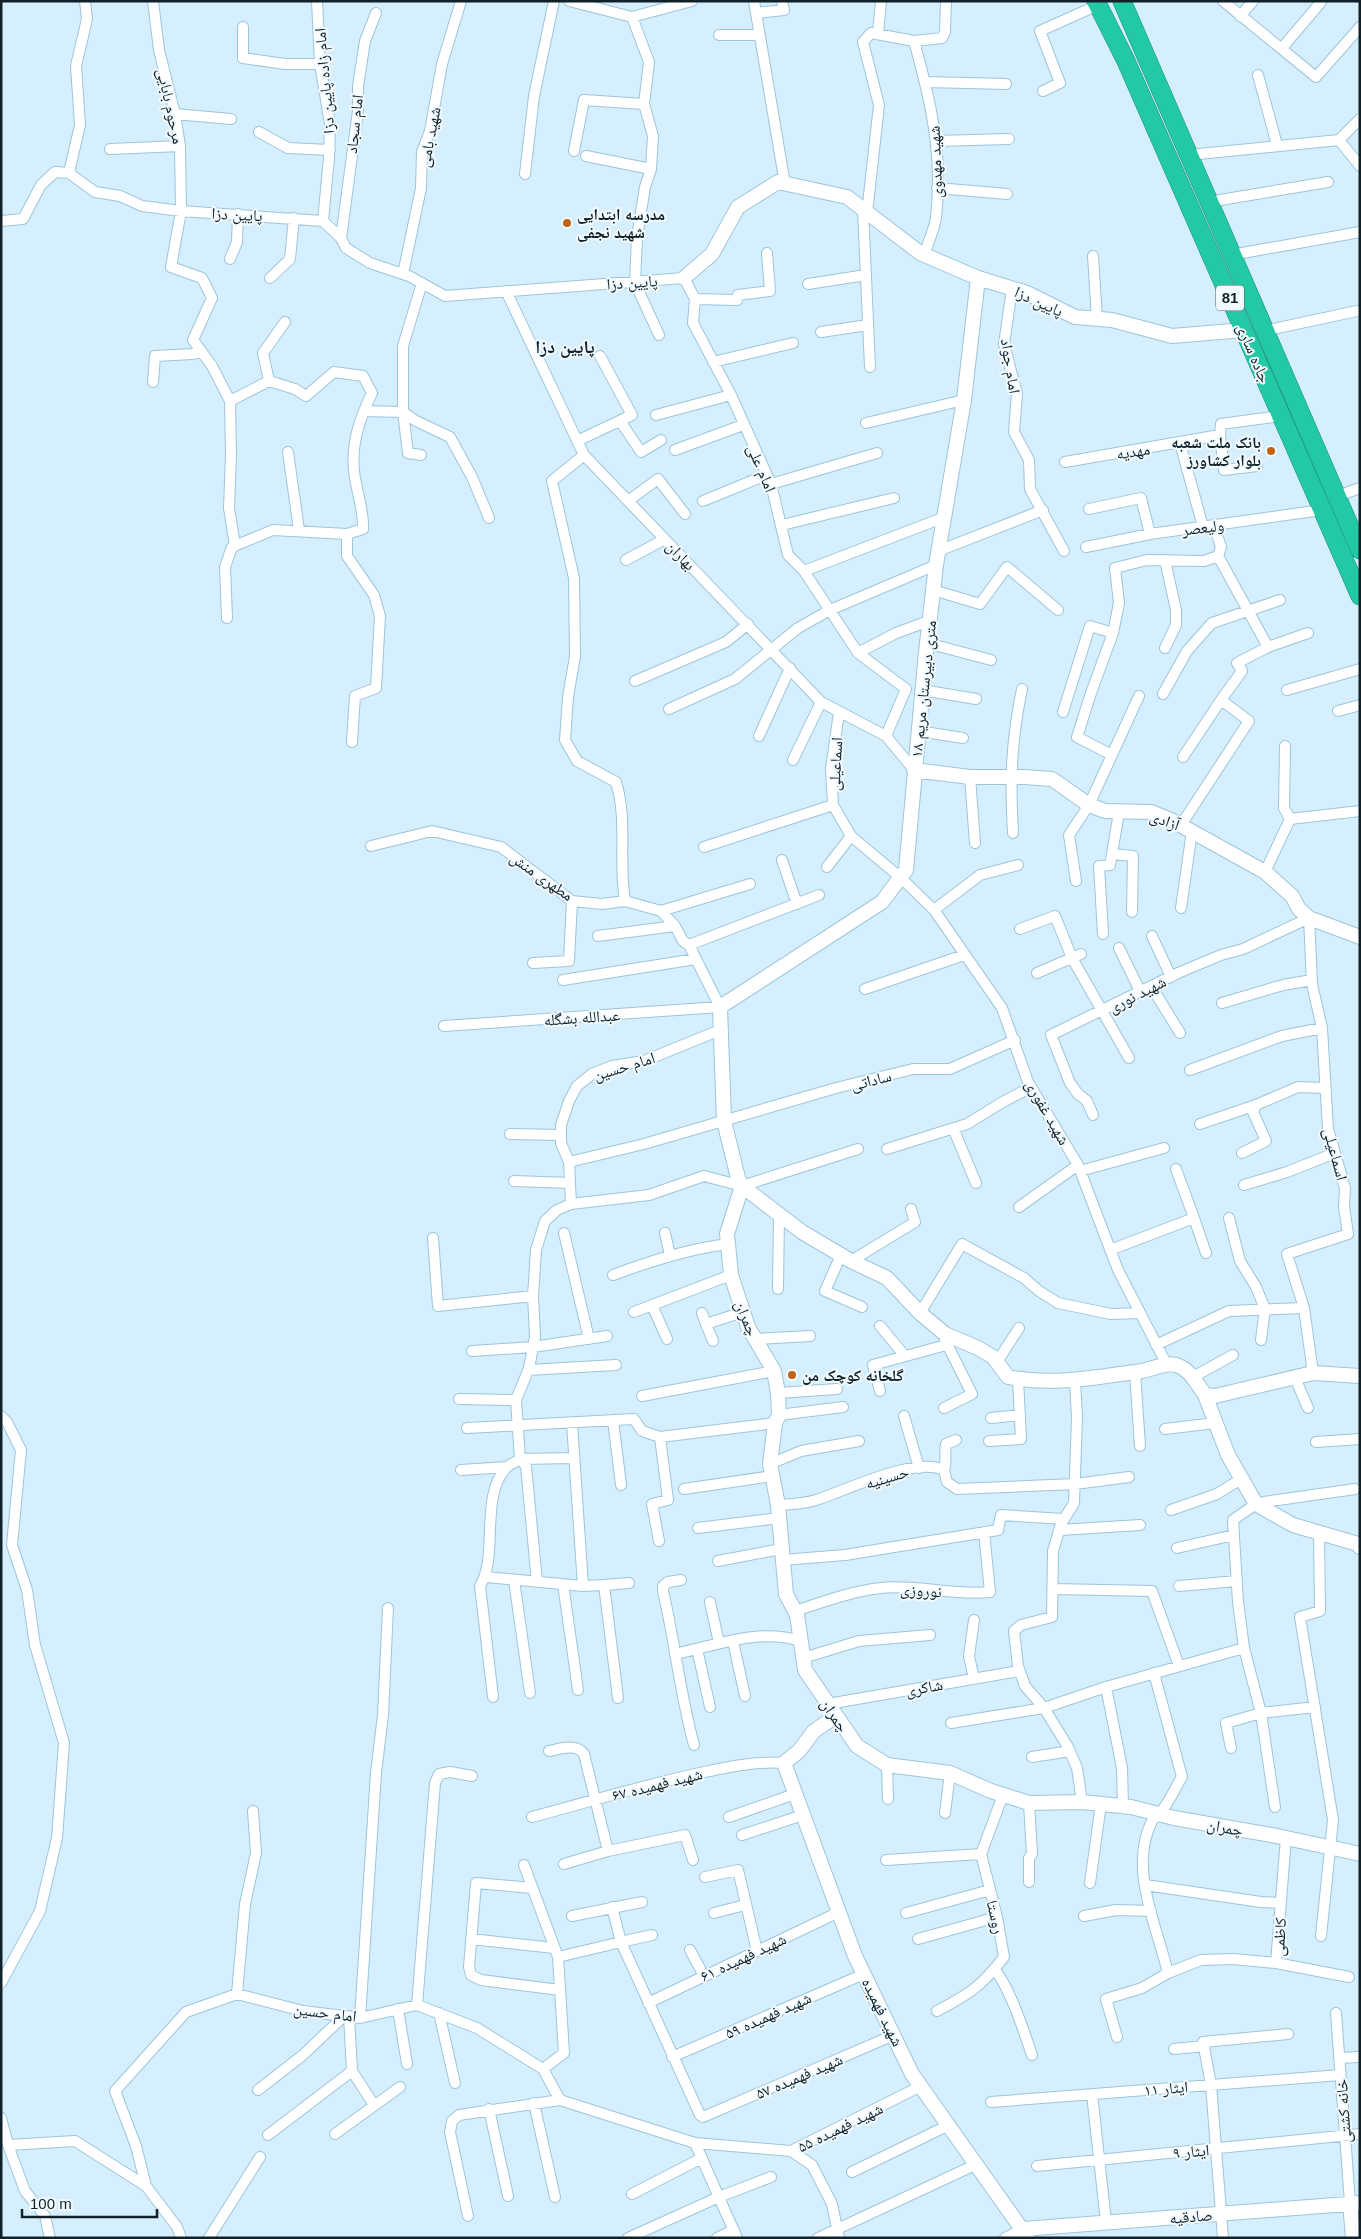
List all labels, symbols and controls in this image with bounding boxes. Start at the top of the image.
street label: امام زاده پایین دزا [311,27,340,135]
street label: مرحوم بابایی [152,67,187,146]
street label: امام سجاد [343,94,368,155]
street label: شهید بامی [415,105,446,169]
street label: شهید مهدوی [926,125,947,199]
street label: پایین دزا [211,205,263,226]
place label: مدرسه ابتدایی شهید نجفی [577,206,665,242]
marker: مدرسه ابتدایی شهید نجفی [561,217,573,229]
street label: پایین دزا [606,272,659,295]
street label: پایین دزا [1011,283,1066,322]
road number: 81 [1216,286,1244,310]
street label: جاده ساری [1232,321,1274,386]
district label: پایین دزا [535,337,595,358]
street label: امام جواد [996,337,1023,395]
place label: بانک ملت شعبه بلوار کشاورز [1171,434,1261,470]
street label: مهدیه [1115,440,1151,464]
street label: امام علی [742,442,779,496]
marker: بانک ملت شعبه بلوار کشاورز [1265,445,1277,457]
street label: ولیعصر [1180,516,1225,540]
street label: بهاران [661,537,699,575]
street label: ۱۸ متری دبیرستان مریم [908,620,941,759]
street label: اسماعیلی [826,737,847,791]
street label: آزادی [1147,807,1183,836]
street label: مطهری منش [506,849,576,906]
street label: شهید نوری [1106,973,1170,1018]
street label: عبدالله بشگله [543,1006,621,1029]
street label: امام حسین [591,1049,657,1086]
street label: ساداتی [849,1067,894,1096]
street label: شهید غفوری [1020,1077,1073,1149]
street label: اسماعیلی [1318,1126,1351,1183]
street label: چمران [730,1298,761,1339]
place label: گلخانه کوچک من [802,1367,904,1385]
marker: گلخانه کوچک من [786,1369,798,1381]
street label: حسینیه [864,1463,911,1492]
street label: نوروزی [899,1581,942,1602]
street label: شاکری [904,1676,944,1701]
street label: چمران [816,1695,852,1736]
street label: شهید فهمیده ۶۷ [610,1765,704,1805]
street label: چمران [1205,1816,1244,1841]
street label: روستا [983,1899,1007,1936]
street label: کاظمی [1270,1917,1291,1957]
street label: شهید فهمیده ۶۱ [698,1930,789,1986]
street label: شهید فهمیده [858,1975,906,2050]
street label: شهید فهمیده ۵۹ [722,1989,814,2043]
street label: امام حسین [292,2000,357,2027]
street label: شهید فهمیده ۵۷ [753,2051,845,2103]
street label: ایثار ۱۱ [1143,2078,1189,2100]
street label: خانه کشتی [1333,2078,1356,2144]
street label: شهید فهمیده ۵۵ [795,2100,886,2156]
street label: ایثار ۹ [1172,2141,1210,2163]
scale bar [22,2186,158,2218]
text: 100 m [30,2195,72,2212]
street label: صادقیه [1169,2206,1213,2227]

